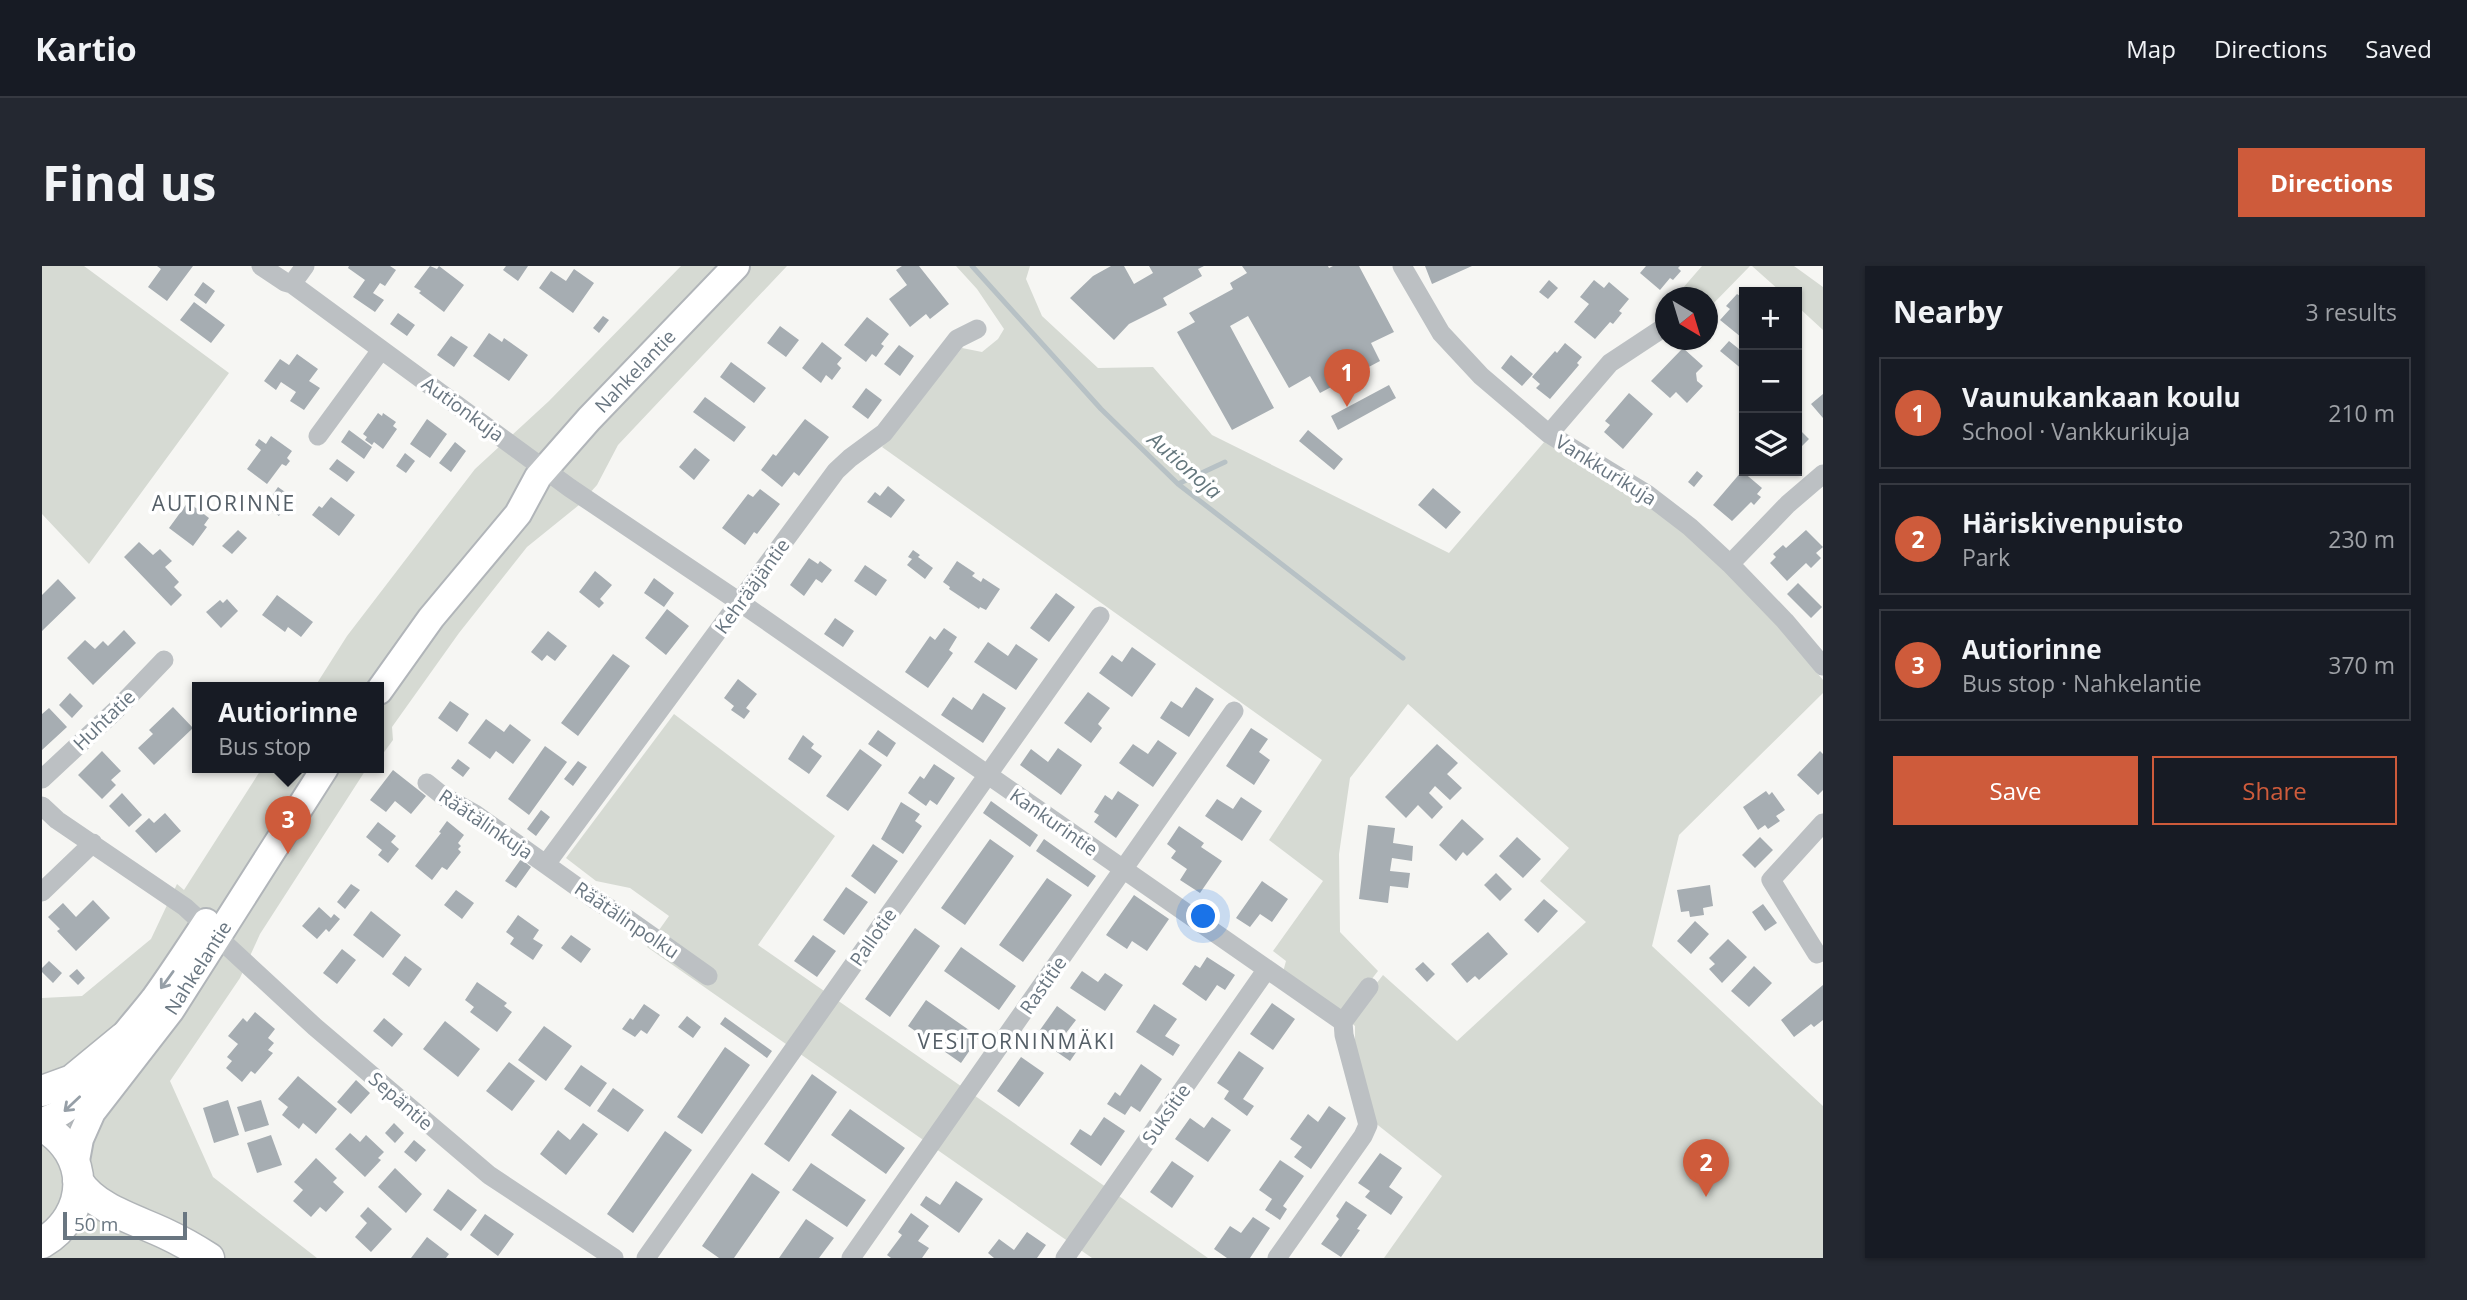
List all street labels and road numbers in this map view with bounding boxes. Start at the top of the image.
street label: Nahkelantie [589,324,681,418]
street label: Autionkuja [417,370,509,448]
street label: Vankkurikuja [1550,429,1662,511]
street label: Kehrääjäntie [709,533,795,639]
street label: Huhtatie [67,684,141,756]
street label: Kankurintie [1005,782,1103,862]
street label: Räätälinkuja [434,783,538,865]
street label: Räätälinpolku [570,875,684,965]
street label: Pallotie [844,903,902,971]
street label: Nahkelantie [158,916,237,1020]
street label: Rastitie [1014,951,1072,1019]
street label: Sepäntie [363,1066,439,1136]
street label: Suksitie [1136,1079,1196,1149]

